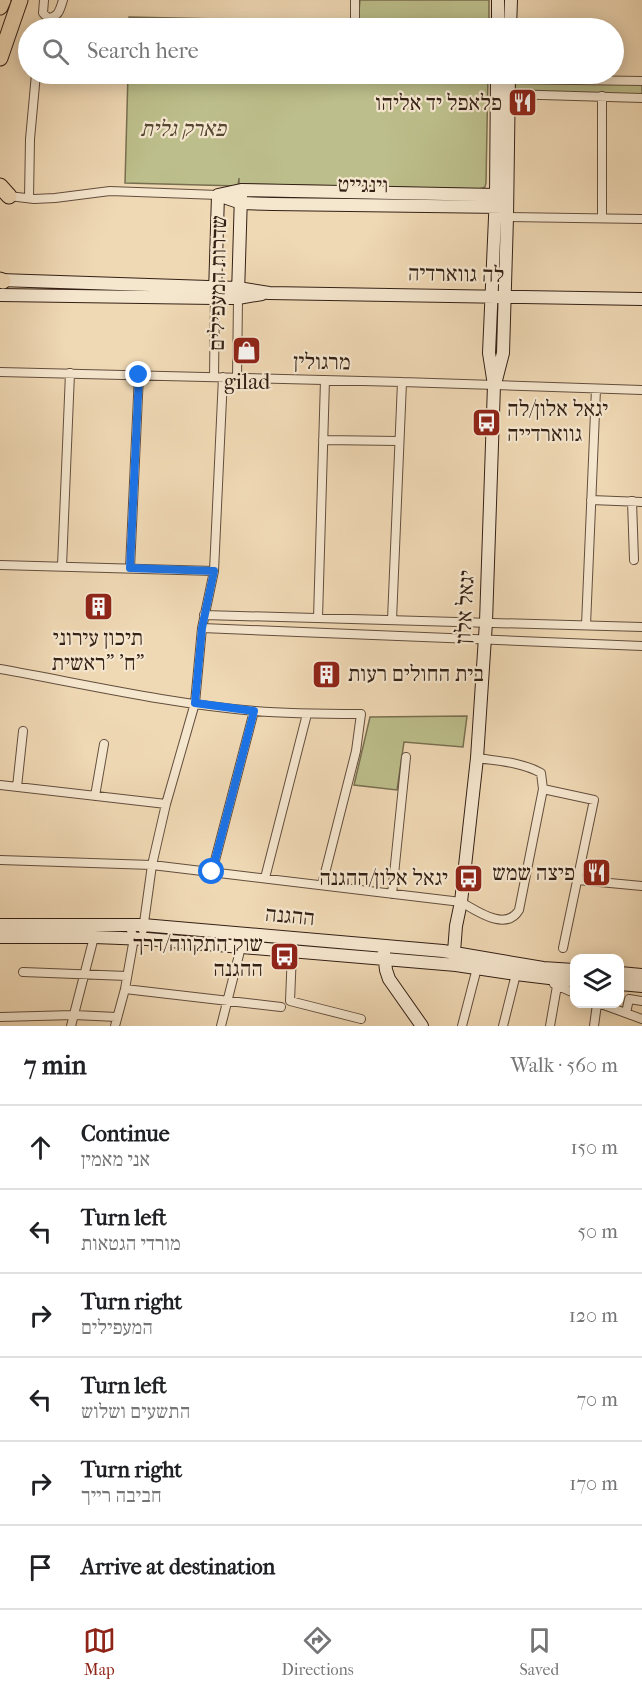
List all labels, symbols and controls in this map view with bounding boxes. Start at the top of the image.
search box [18,18,624,84]
icon: search [39,35,72,68]
text: Search here [87,38,199,64]
restaurant icon: פלאפל יד אליהו [507,87,539,119]
place label: פלאפל יד אליהו [375,90,502,116]
park label: פארק גלית [140,116,228,142]
street label: וינגייט [337,172,389,198]
street label: שדרות המעפילים [204,215,232,351]
street label: לה גווארדיה [408,260,504,288]
shop icon: gilad [231,334,263,366]
street label: מרגולין [293,349,351,375]
route end [125,361,151,387]
place label: gilad [224,369,271,395]
place label: יגאל אלון/לה גווארדייה [507,396,608,447]
bus stop icon: יגאל אלון/לה גווארדייה [470,406,502,438]
street label: יגאל אלון [450,570,480,644]
building icon: תיכון עירוני ח' "ראשית" [82,590,114,622]
place label: תיכון עירוני ח' "ראשית" [52,625,144,676]
building icon: בית החולים רעות [311,658,343,690]
place label: בית החולים רעות [348,661,484,687]
restaurant icon: פיצה שמש [580,857,612,889]
route start [198,858,224,884]
place label: פיצה שמש [492,860,575,886]
bus stop icon: יגאל אלון/ההגנה [453,862,485,894]
place label: יגאל אלון/ההגנה [319,865,448,891]
street label: ההגנה [264,901,316,931]
place label: שוק התקווה/דרך ההגנה [133,931,263,982]
bus stop icon: שוק התקווה/דרך ההגנה [268,941,300,973]
map controls [570,954,624,1008]
button: layers [570,954,624,1008]
text: 7 min [24,1050,87,1081]
text: Walk · 560 m [511,1054,618,1077]
text: Continue [81,1121,170,1147]
icon: ahead [24,1131,57,1164]
text: 150 m [570,1136,618,1159]
text: אני מאמין [81,1148,150,1171]
text: Turn left [81,1205,167,1231]
icon: left [24,1215,57,1248]
text: 50 m [577,1220,618,1243]
text: מורדי הגטאות [81,1232,181,1255]
text: Turn right [81,1289,182,1315]
icon: right [24,1299,57,1332]
text: 120 m [569,1304,618,1327]
text: המעפילים [81,1316,153,1339]
text: Turn left [81,1373,167,1399]
icon: left [24,1383,57,1416]
text: 70 m [576,1388,618,1411]
text: התשעים ושלוש [81,1400,190,1423]
text: Turn right [81,1457,182,1483]
icon: right [24,1467,57,1500]
text: 170 m [569,1472,618,1495]
text: חביבה רייך [81,1484,162,1507]
icon: arrive [24,1551,57,1584]
text: Arrive at destination [81,1554,275,1580]
tab: Map [83,1624,116,1679]
tab: Directions [282,1624,354,1679]
tab: Saved [519,1624,559,1679]

